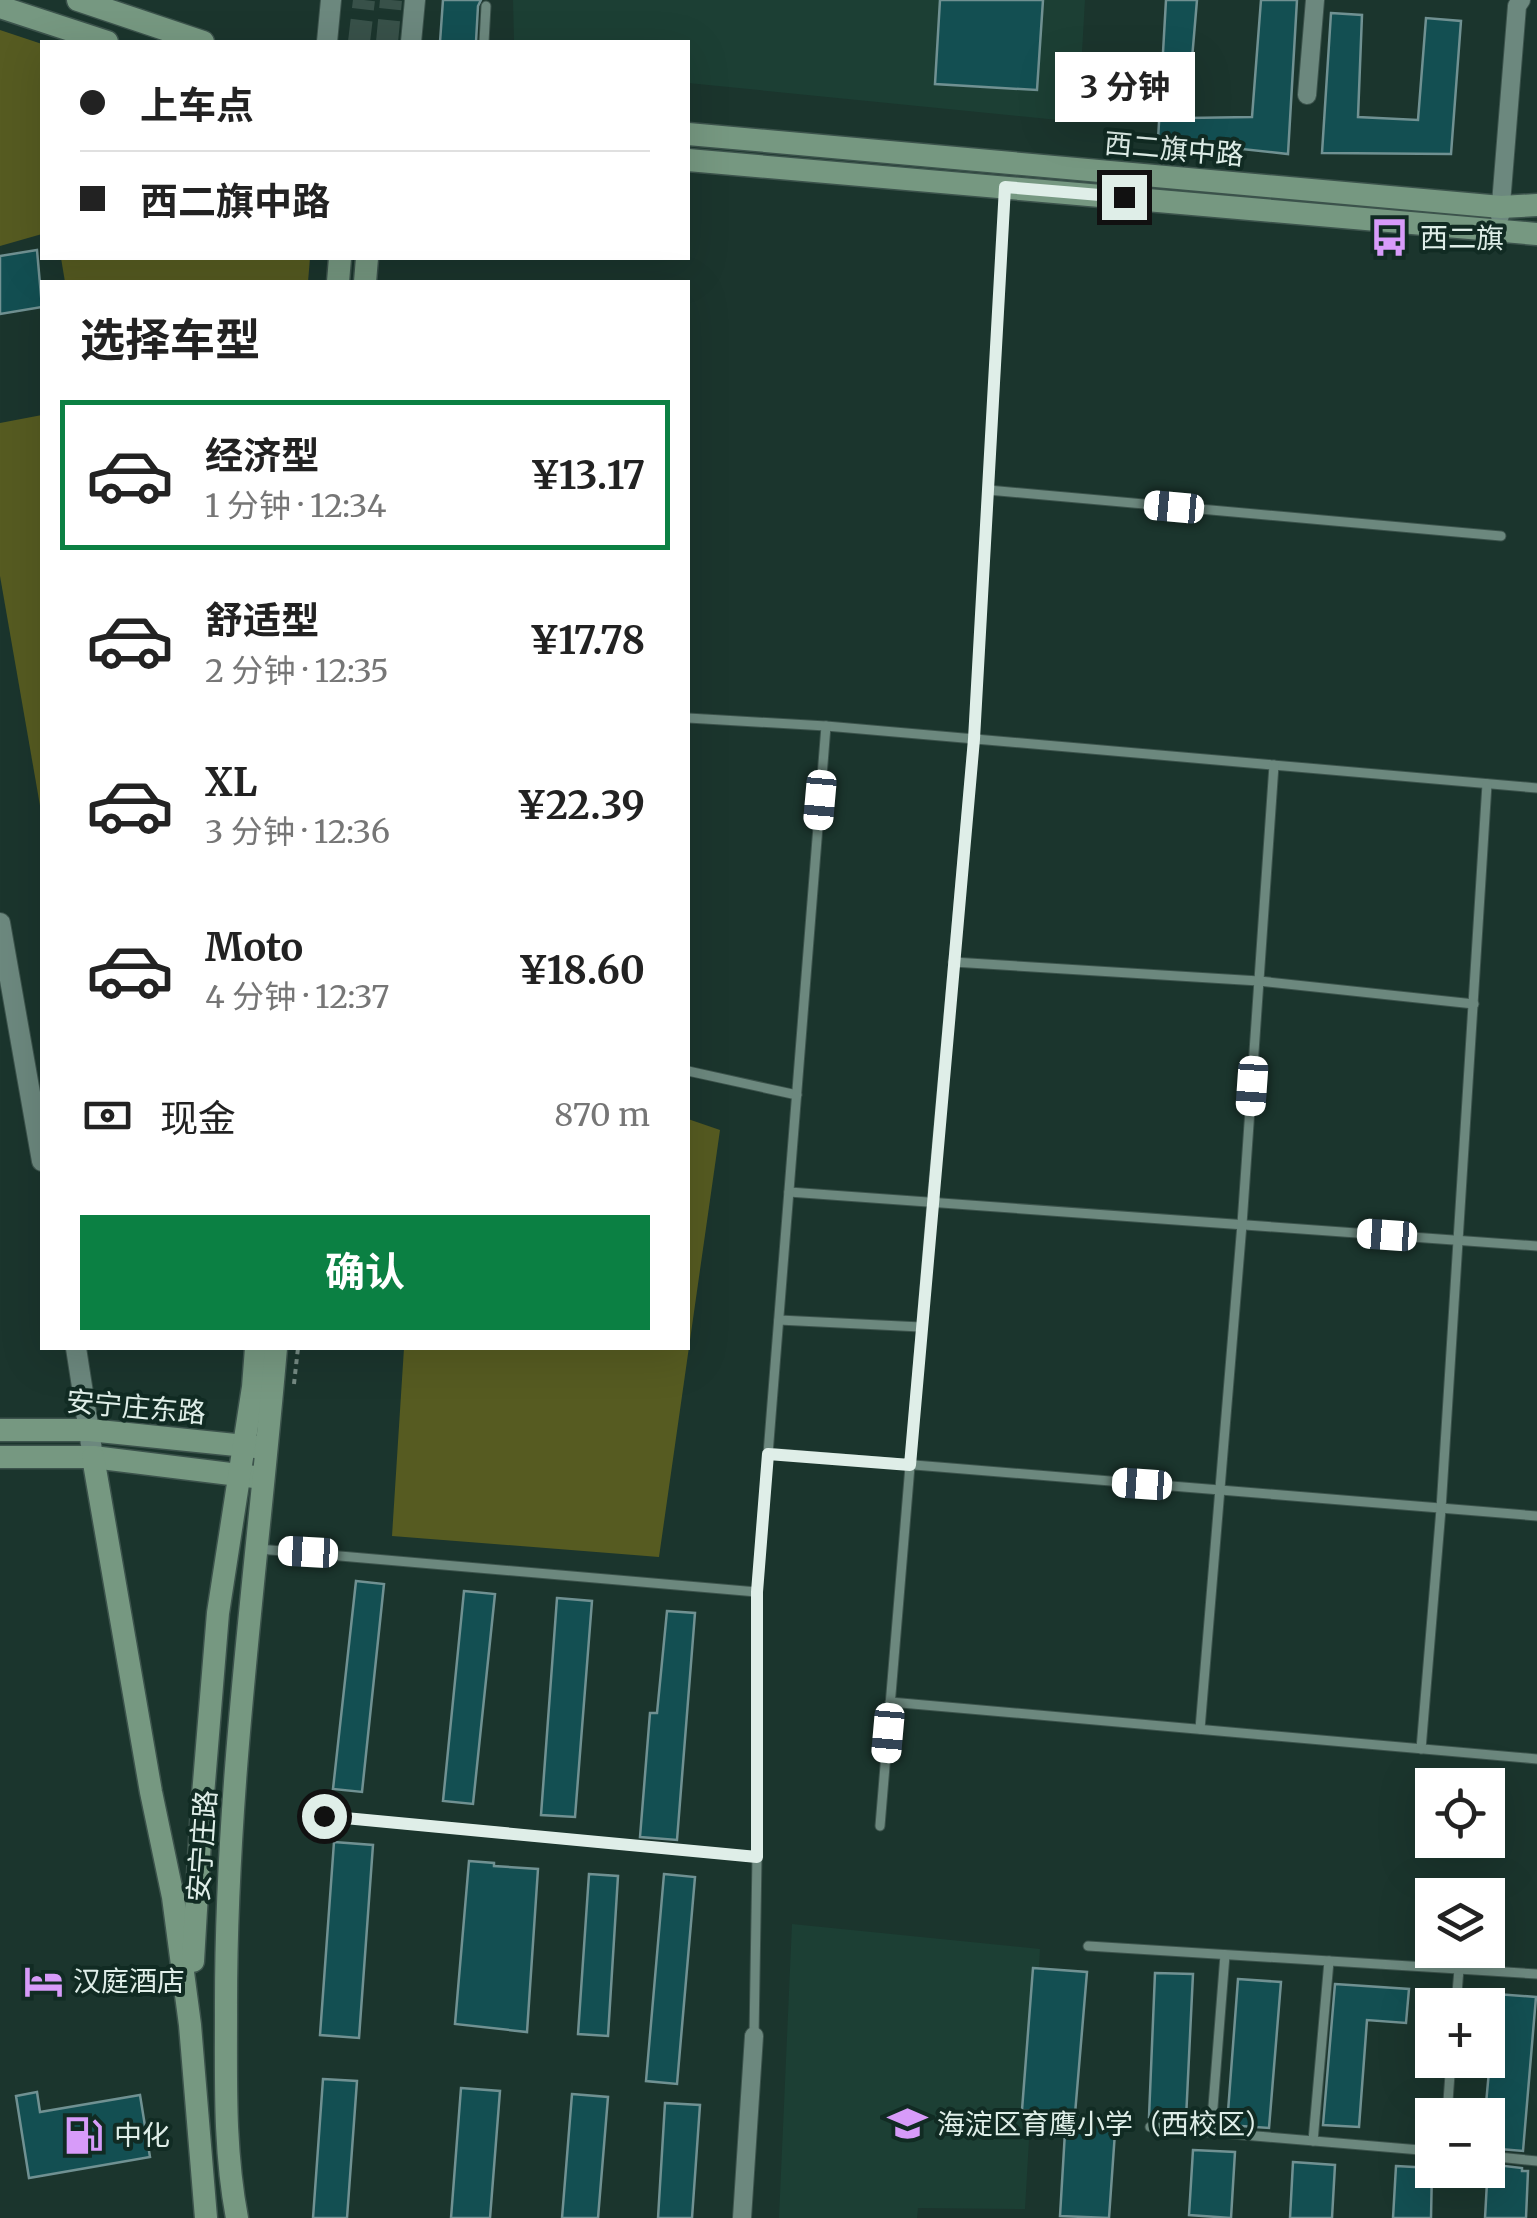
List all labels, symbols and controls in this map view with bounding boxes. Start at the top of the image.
callout: 3 分钟 [1054,52,1194,122]
text: 3 分钟 [1080,67,1170,107]
text: 上车点 [140,82,254,129]
street label: 西二旗中路 [1103,125,1245,173]
route end [1102,175,1147,220]
text: 西二旗中路 [140,178,330,225]
bus stop icon: 西二旗 [1369,217,1411,259]
place label: 西二旗 [1420,220,1504,256]
text: 选择车型 [80,312,260,368]
icon: car [85,430,175,520]
text: 经济型 [205,432,319,479]
text: ¥13.17 [530,452,645,499]
text: 1 分钟 · 12:34 [205,486,387,526]
car [1143,489,1205,525]
icon: car [85,595,175,685]
text: 舒适型 [205,597,319,644]
text: ¥17.78 [529,617,645,664]
text: 2 分钟 · 12:35 [205,651,389,691]
text: XL [205,759,257,806]
icon: car [85,760,175,850]
car [802,769,838,831]
text: ¥22.39 [517,782,645,829]
text: 3 分钟 · 12:36 [205,812,390,852]
text: Moto [205,924,303,971]
icon: car [85,925,175,1015]
text: ¥18.60 [518,947,645,994]
text: 4 分钟 · 12:37 [205,977,390,1017]
car [1235,1055,1269,1117]
icon: cash [80,1088,135,1143]
text: 现金 [160,1095,236,1142]
text: 870 m [554,1095,650,1135]
button: 确认 [80,1215,650,1330]
car [1356,1218,1418,1252]
street label: 安宁庄东路 [65,1383,207,1431]
car [1111,1467,1173,1501]
car [277,1535,339,1569]
car [870,1702,906,1764]
map controls [1415,1768,1505,2188]
button: locate [1415,1768,1505,1858]
street label: 安宁庄路 [180,1789,224,1903]
route start [302,1794,347,1839]
button: layers [1415,1878,1505,1968]
hotel icon: 汉庭酒店 [22,1960,64,2002]
place label: 汉庭酒店 [73,1963,185,1999]
button: + [1415,1988,1505,2078]
button: − [1415,2098,1505,2188]
school or university icon: 海淀区育鹰小学（西校区） [886,2103,928,2145]
place label: 海淀区育鹰小学（西校区） [937,2106,1273,2142]
fuel station icon: 中化 [63,2114,105,2156]
place label: 中化 [114,2117,170,2153]

